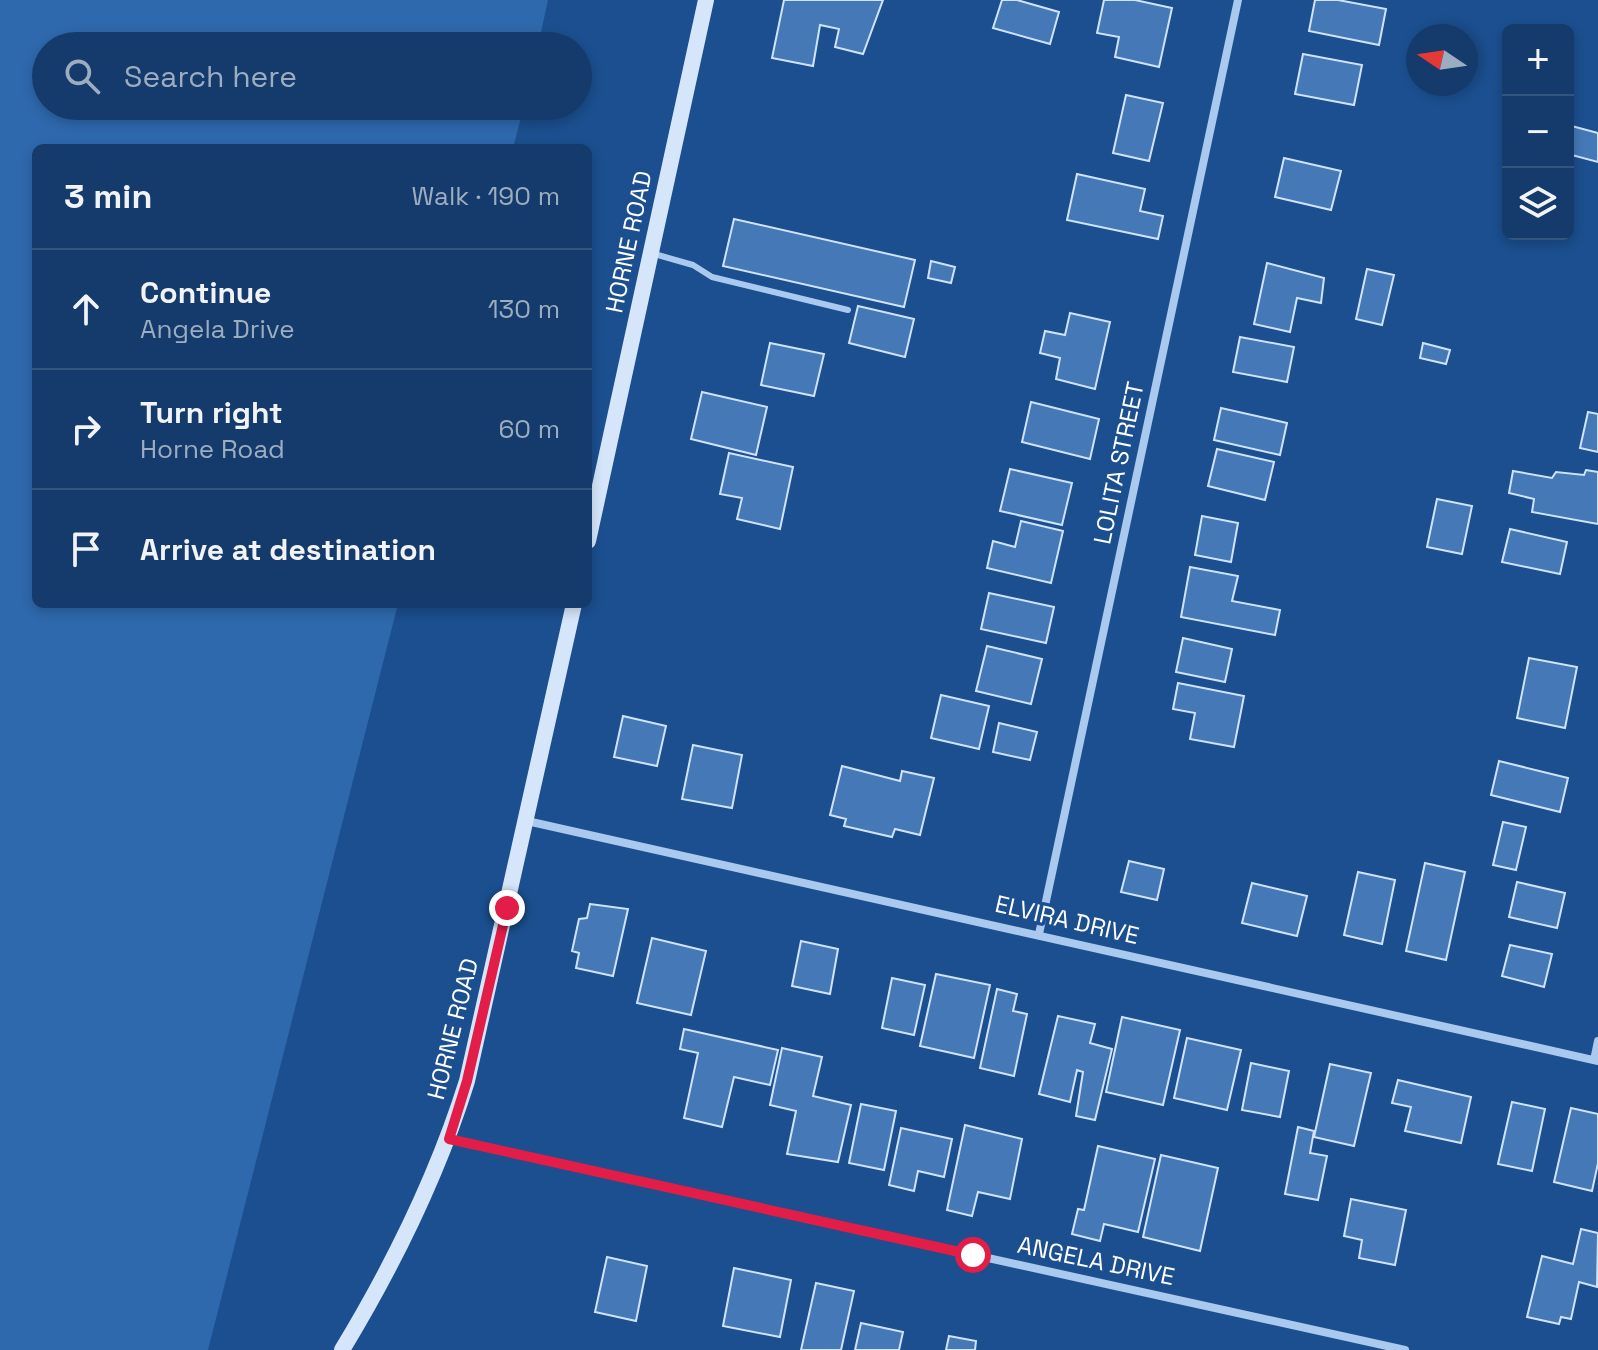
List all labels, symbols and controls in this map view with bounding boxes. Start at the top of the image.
north arrow [1406,24,1478,96]
map controls [1502,24,1574,240]
button: + [1502,24,1574,96]
search box [32,32,592,120]
icon: search [60,54,104,98]
text: Search here [124,57,297,96]
button: − [1502,96,1574,168]
street label: HORNE ROAD [598,168,659,316]
button: layers [1502,168,1574,240]
text: 3 min [64,175,152,218]
text: Walk · 190 m [411,179,560,213]
text: Continue [140,273,271,312]
icon: ahead [64,287,108,331]
text: 130 m [488,292,560,326]
text: Angela Drive [140,312,295,346]
street label: LOLITA STREET [1086,379,1151,547]
text: Turn right [140,393,283,432]
icon: right [64,407,108,451]
text: 60 m [498,412,560,446]
text: Horne Road [140,432,285,466]
icon: arrive [64,527,108,571]
text: Arrive at destination [140,530,436,569]
street label: ELVIRA DRIVE [992,888,1142,951]
route end [489,890,525,926]
street label: HORNE ROAD [420,955,485,1103]
street label: ANGELA DRIVE [1015,1229,1177,1292]
route start [955,1237,991,1273]

